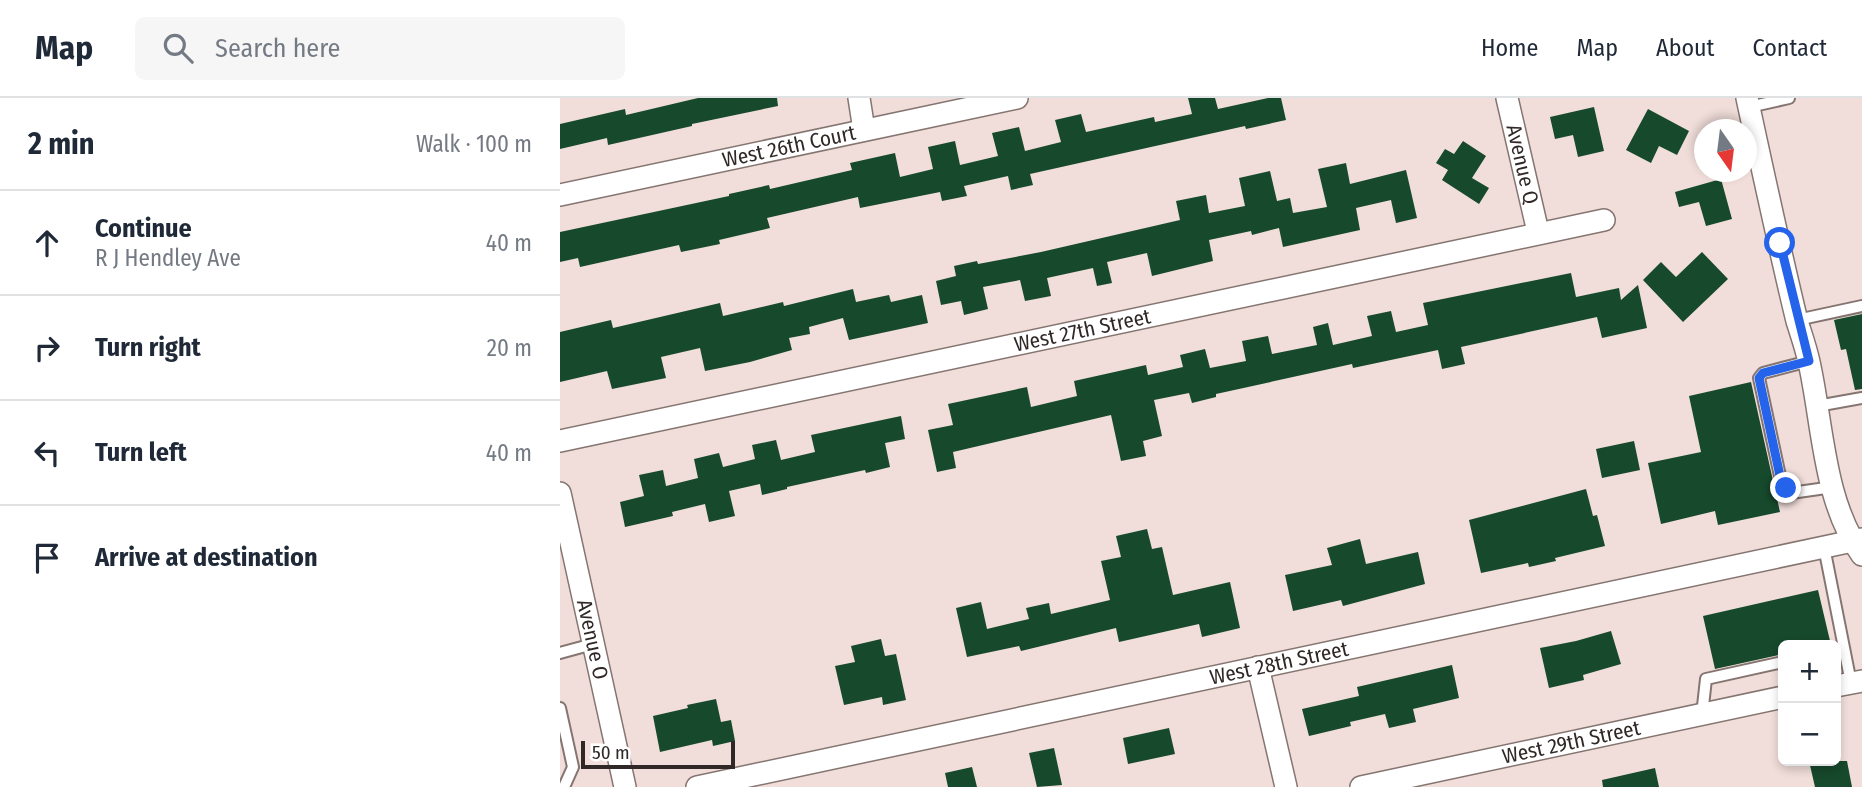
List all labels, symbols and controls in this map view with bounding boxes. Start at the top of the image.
search box [135,17,625,80]
text: Map [35,28,93,68]
icon: search [159,29,197,67]
text: Search here [215,33,340,64]
text: Home [1481,34,1538,62]
text: Map [1576,34,1618,62]
text: About [1656,34,1714,62]
text: Contact [1752,34,1827,62]
north arrow [1694,119,1757,182]
street label: West 26th Court [720,120,858,173]
street label: Avenue Q [1501,122,1544,207]
text: 2 min [28,126,95,162]
text: Walk · 100 m [416,130,532,158]
text: Continue [95,213,192,244]
icon: ahead [28,224,66,262]
route start [1764,227,1795,258]
text: 40 m [486,229,532,257]
text: R J Hendley Ave [95,244,241,272]
street label: West 27th Street [1012,303,1153,358]
icon: right [28,329,66,367]
text: Turn right [95,332,201,363]
text: 20 m [487,334,532,362]
icon: left [28,434,66,472]
text: Turn left [95,437,187,468]
text: 40 m [486,439,532,467]
route end [1770,472,1801,503]
icon: arrive [28,539,66,577]
text: Arrive at destination [95,542,318,573]
street label: Avenue O [571,597,614,682]
street label: West 28th Street [1207,636,1351,691]
map controls [1778,640,1841,766]
button: + [1778,640,1841,703]
button: − [1778,703,1841,766]
street label: West 29th Street [1500,715,1643,770]
scale bar [581,738,735,770]
text: 50 m [592,741,630,764]

